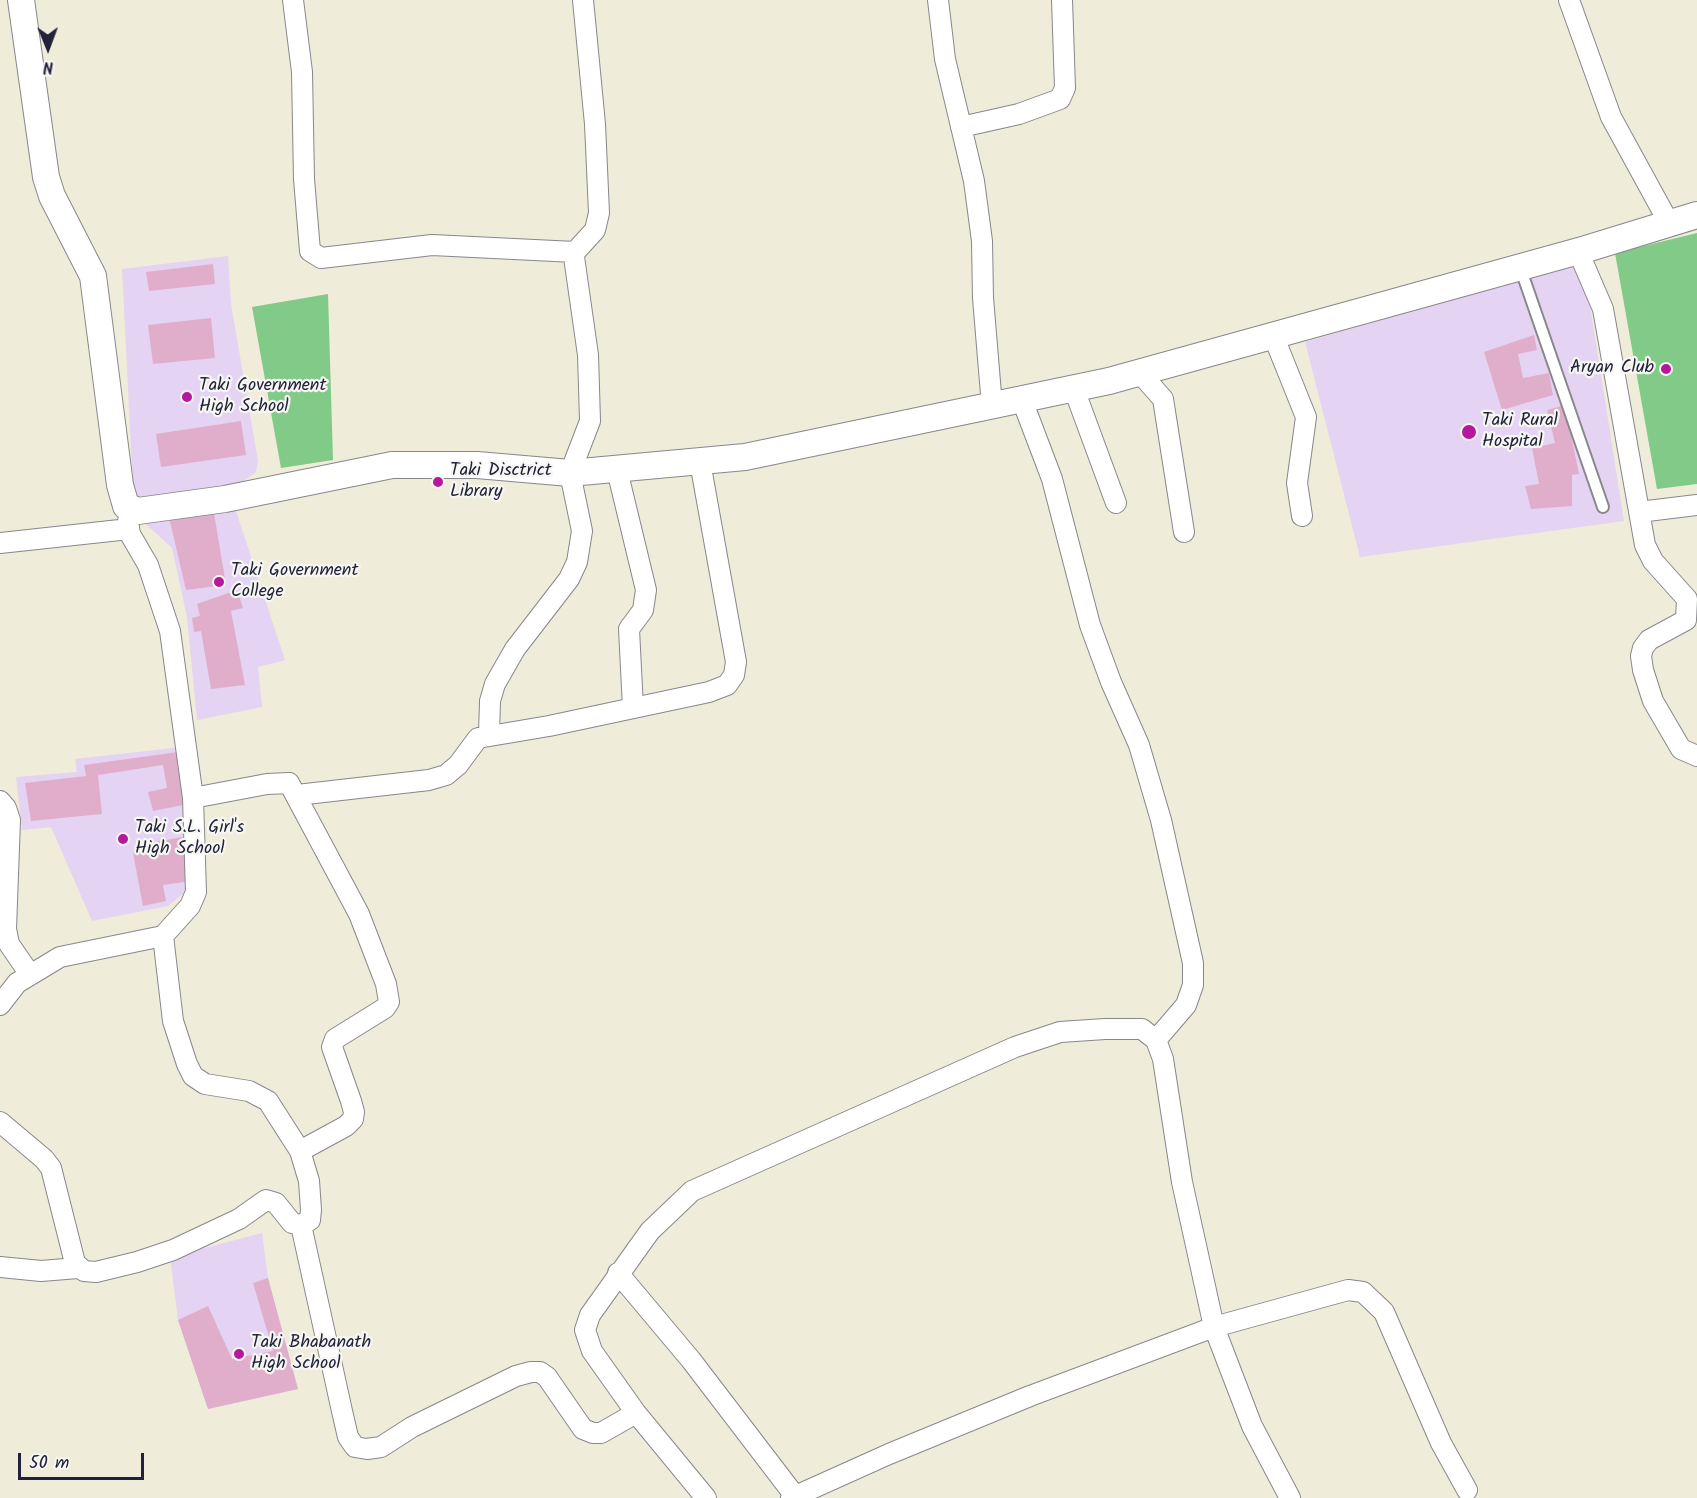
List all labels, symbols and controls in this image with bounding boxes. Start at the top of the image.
north arrow [18,18,78,78]
text: N [43,54,54,79]
place label: Aryan Club [1570,358,1654,380]
marker: Aryan Club [1659,362,1673,376]
place label: Taki Government High School [199,376,326,418]
marker: Taki Government High School [180,390,194,404]
place label: Taki Rural Hospital [1482,411,1558,454]
marker: Taki Rural Hospital [1460,423,1478,441]
place label: Taki Disctrict Library [450,461,552,504]
marker: Taki Disctrict Library [431,475,445,489]
place label: Taki Government College [231,561,358,604]
marker: Taki Government College [212,575,226,589]
place label: Taki S.L. Girl's High School [135,818,244,860]
marker: Taki S.L. Girl's High School [116,832,130,846]
place label: Taki Bhabanath High School [251,1333,371,1376]
marker: Taki Bhabanath High School [232,1347,246,1361]
scale bar [21,1441,147,1479]
text: 50 m [29,1449,69,1478]

